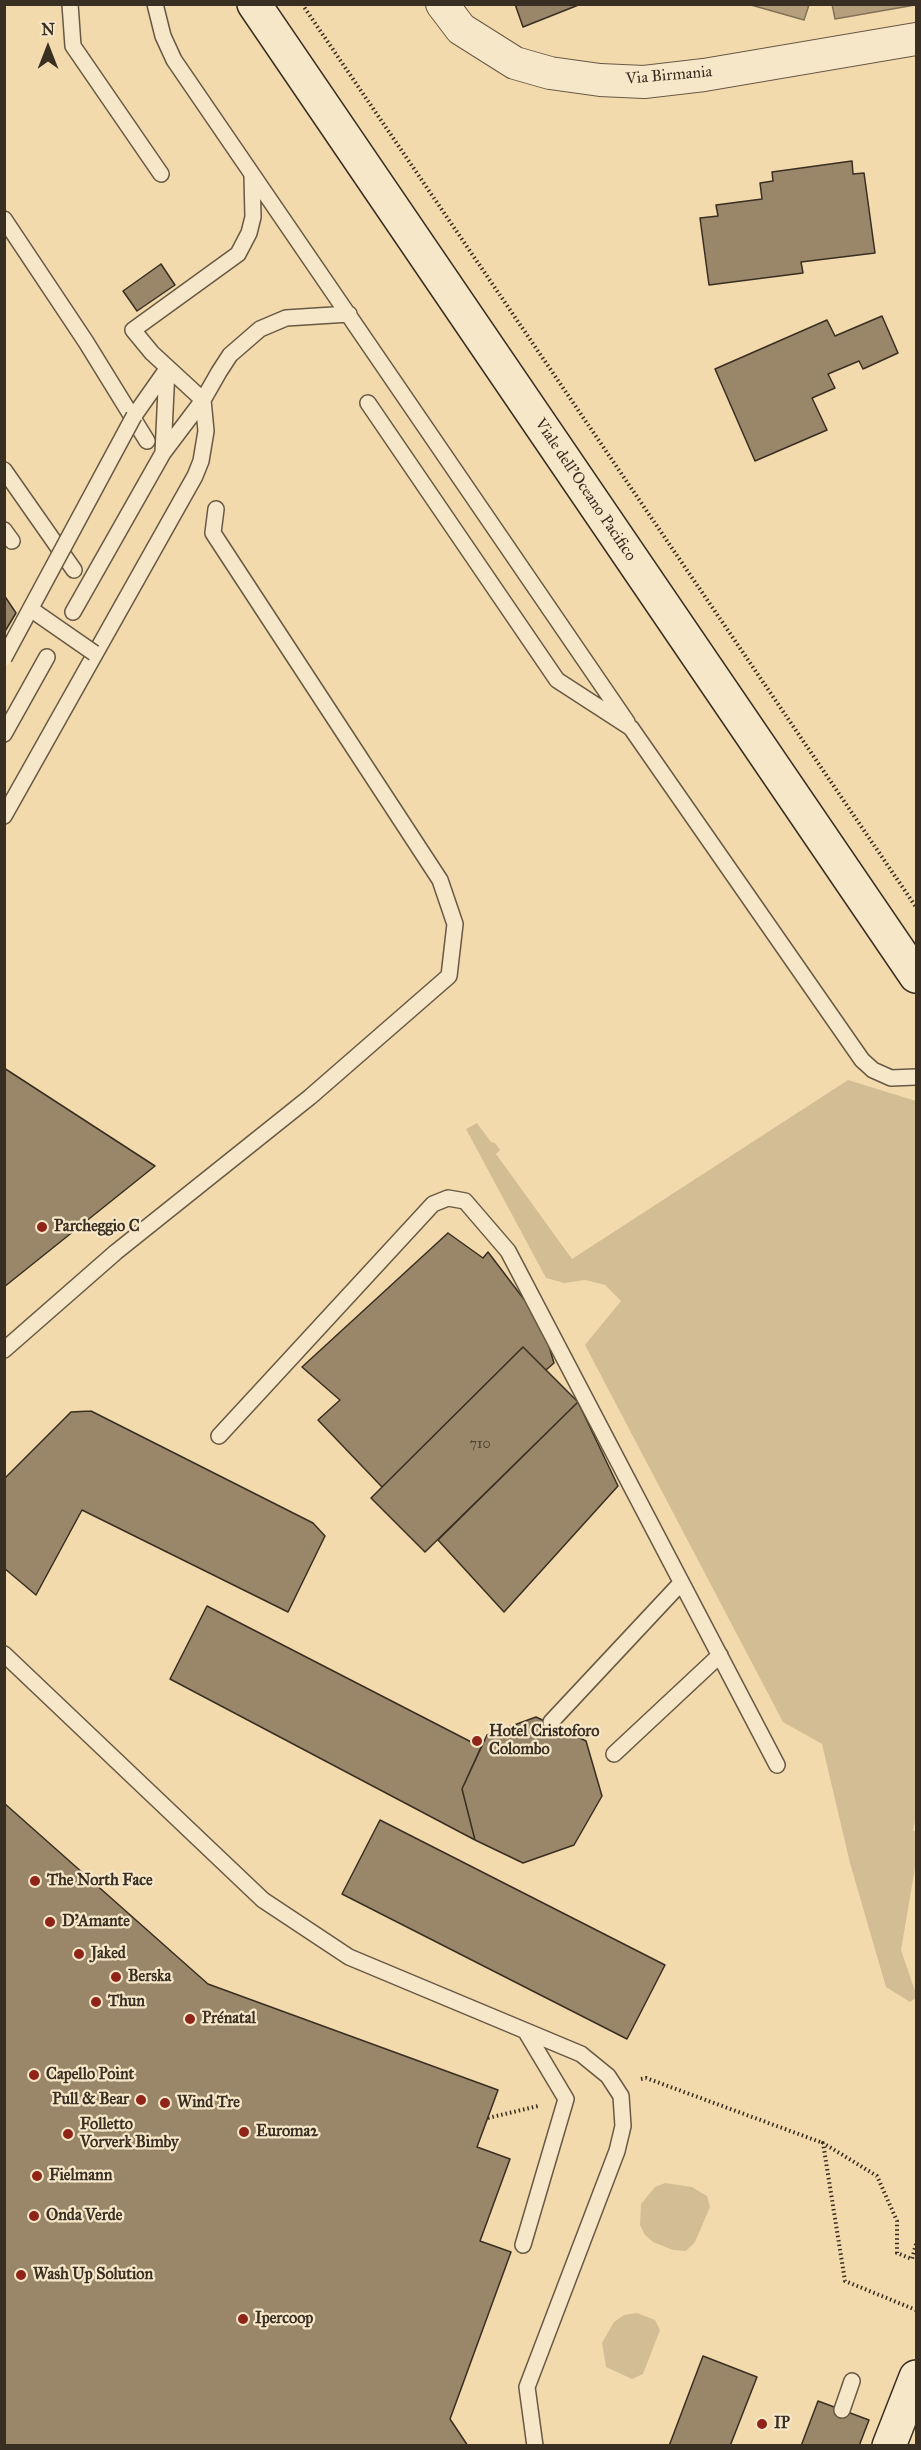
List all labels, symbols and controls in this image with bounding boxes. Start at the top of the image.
north arrow [18,18,78,78]
text: N [41,20,55,39]
street label: Via Birmania [625,63,713,89]
street label: Viale dell'Oceano Pacifico [530,415,640,565]
place label: Parcheggio C [54,1217,140,1237]
marker: Parcheggio C [35,1220,49,1234]
house number: 710 [469,1437,491,1453]
place label: Hotel Cristoforo Colombo [489,1722,599,1760]
marker: Hotel Cristoforo Colombo [470,1734,484,1748]
place label: The North Face [47,1871,153,1891]
marker: The North Face [28,1874,42,1888]
place label: D'Amante [62,1912,130,1932]
marker: D'Amante [43,1915,57,1929]
place label: Jaked [91,1944,126,1964]
marker: Jaked [72,1947,86,1961]
place label: Berska [128,1967,171,1987]
marker: Berska [109,1970,123,1984]
place label: Thun [108,1992,145,2012]
marker: Thun [89,1995,103,2009]
place label: Prénatal [202,2009,256,2029]
marker: Prénatal [183,2012,197,2026]
place label: Capello Point [46,2065,134,2085]
marker: Capello Point [27,2068,41,2082]
place label: Pull & Bear [52,2090,129,2110]
marker: Pull & Bear [134,2093,148,2107]
place label: Wind Tre [177,2093,240,2113]
marker: Wind Tre [158,2096,172,2110]
place label: Folletto Vorverk Bimby [80,2115,179,2153]
place label: Euroma2 [256,2122,318,2142]
marker: Euroma2 [237,2125,251,2139]
marker: Folletto Vorverk Bimby [61,2127,75,2141]
place label: Fielmann [49,2166,112,2186]
marker: Fielmann [30,2169,44,2183]
place label: Onda Verde [46,2206,122,2226]
marker: Onda Verde [27,2209,41,2223]
place label: Wash Up Solution [33,2265,153,2285]
marker: Wash Up Solution [14,2268,28,2282]
place label: Ipercoop [255,2309,313,2329]
marker: Ipercoop [236,2312,250,2326]
place label: IP [774,2414,790,2434]
marker: IP [755,2417,769,2431]

